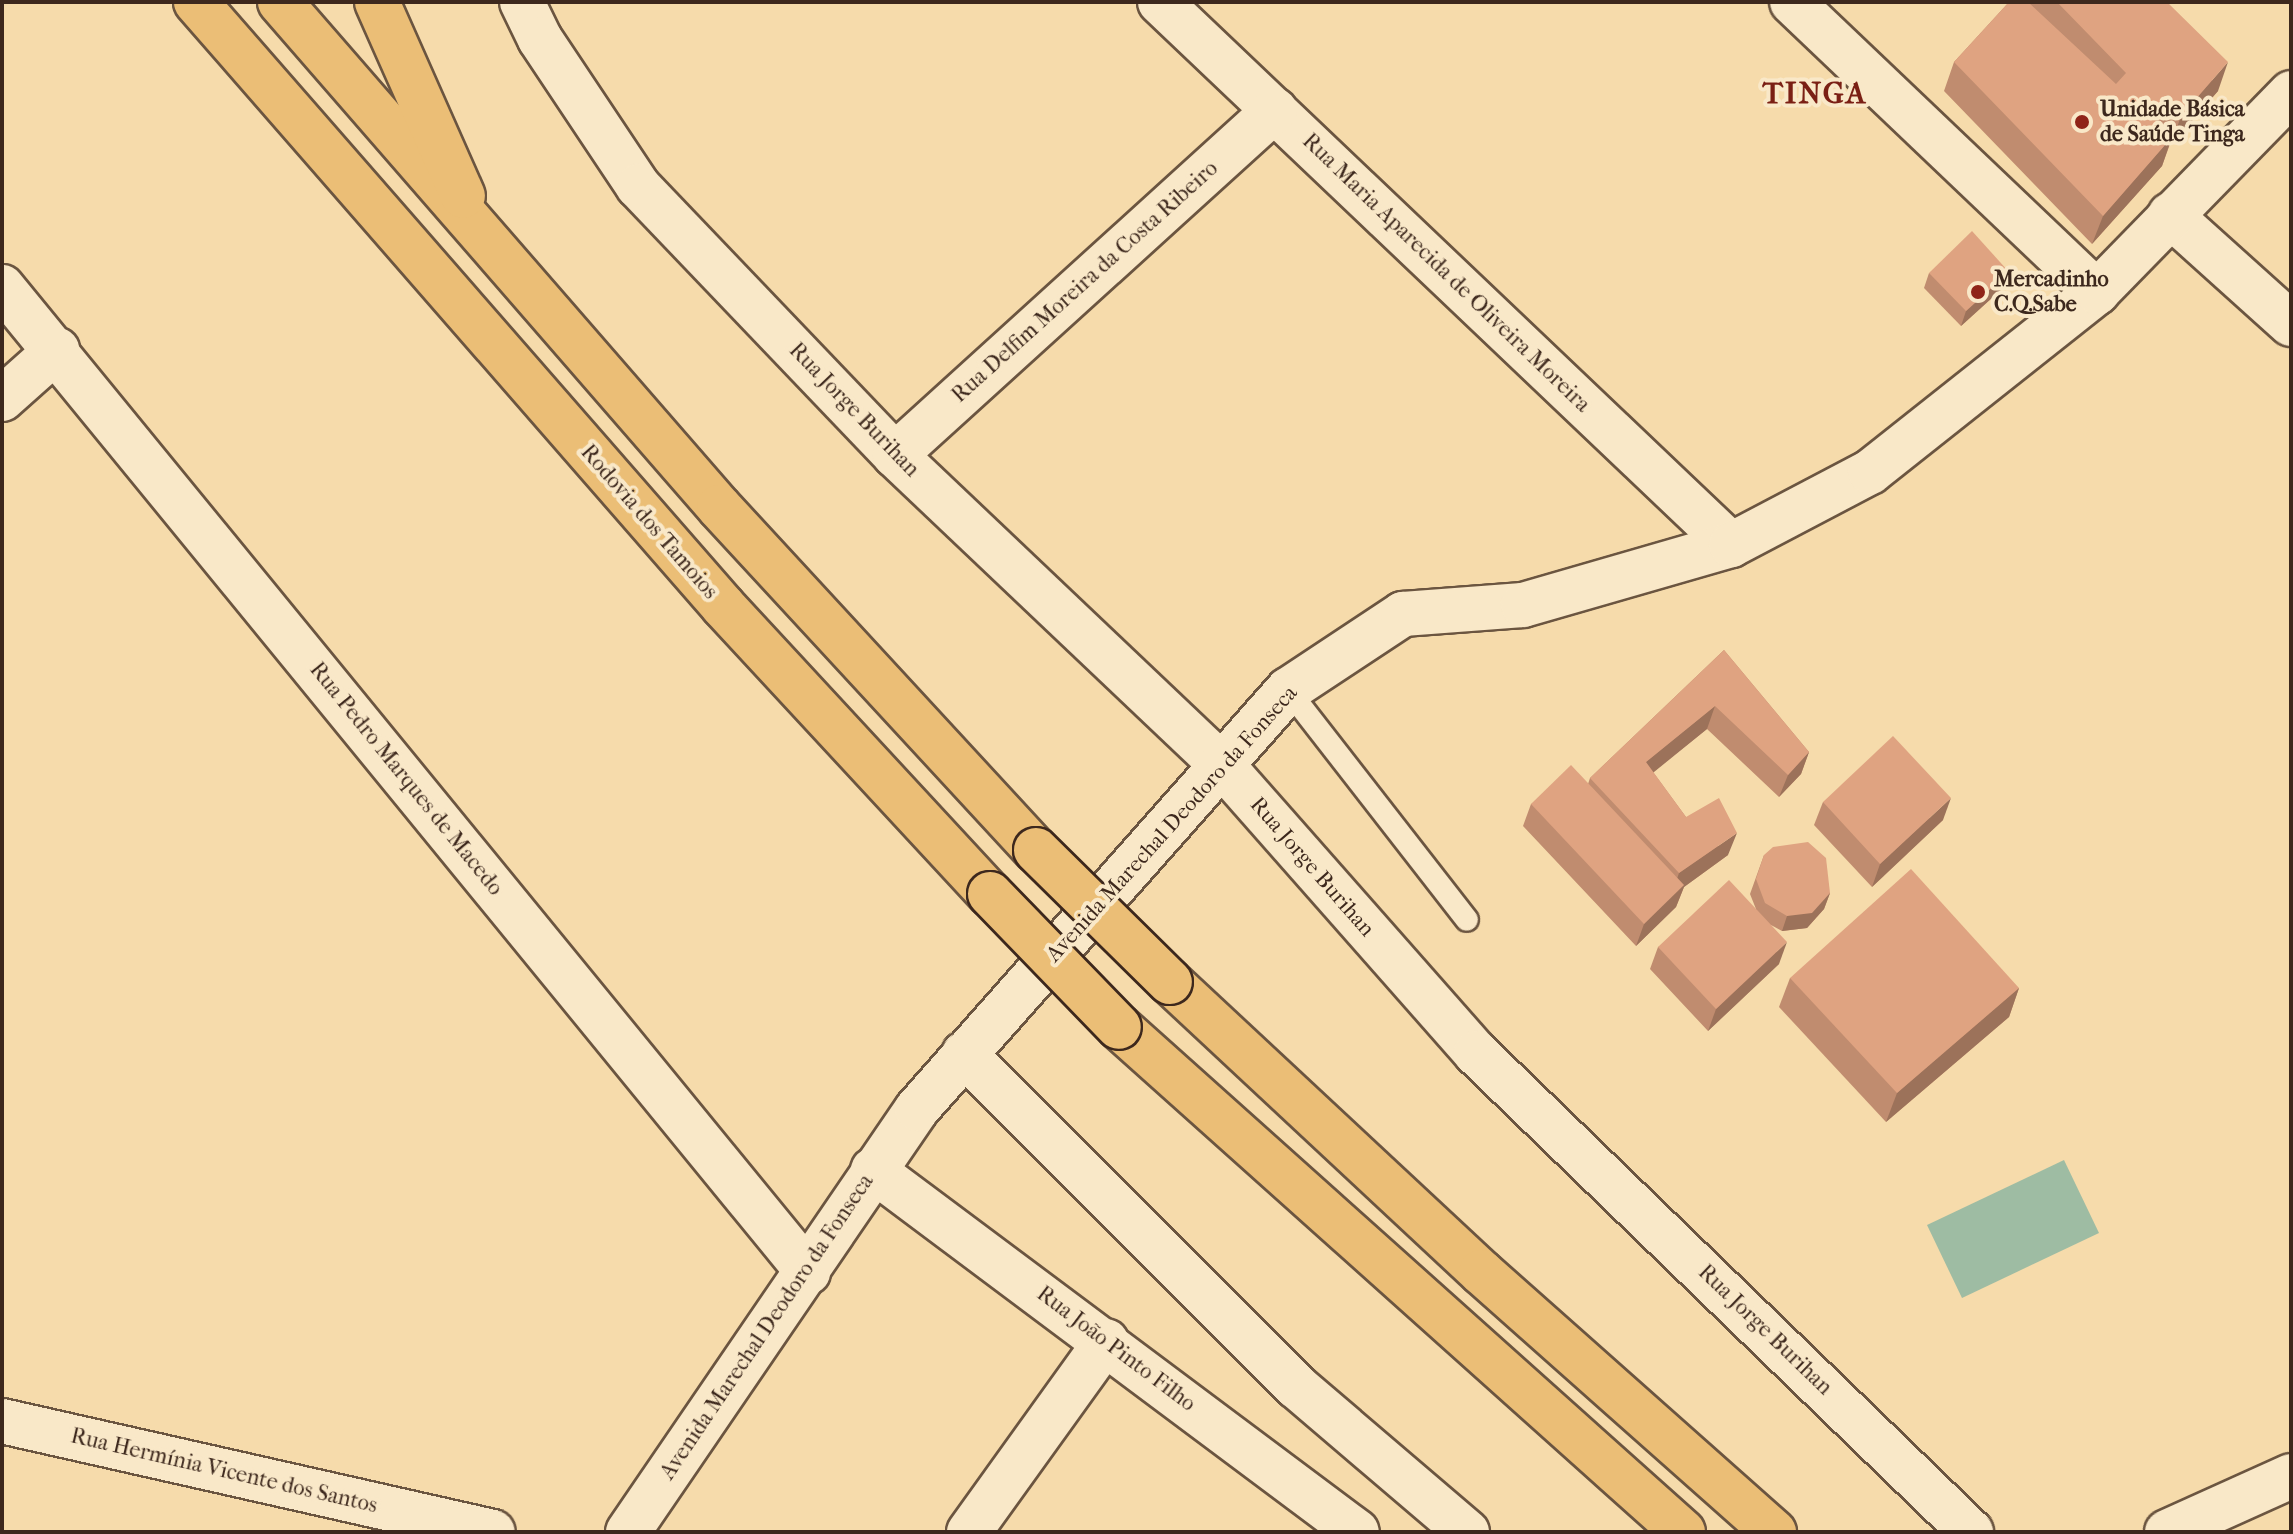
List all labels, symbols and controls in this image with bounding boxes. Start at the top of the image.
district label: TINGA [1762,76,1868,112]
place label: Unidade Básica de Saúde Tinga [2100,96,2245,148]
marker: Unidade Básica de Saúde Tinga [2071,111,2093,133]
street label: Rua Maria Aparecida de Oliveira Moreira [1297,128,1595,418]
street label: Rua Delfim Moreira da Costa Ribeiro [947,155,1223,409]
place label: Mercadinho C.Q.Sabe [1994,266,2109,318]
marker: Mercadinho C.Q.Sabe [1969,283,1987,301]
street label: Rua Jorge Burihan [783,337,925,483]
street label: Rodovia dos Tamoios [575,439,723,605]
street label: Rua Pedro Marques de Macedo [304,657,508,901]
street label: Avenida Marechal Deodoro da Fonseca [1041,680,1303,968]
street label: Rua Jorge Burihan [1244,792,1380,942]
street label: Avenida Marechal Deodoro da Fonseca [655,1169,879,1485]
street label: Rua Jorge Burihan [1692,1259,1838,1401]
street label: Rua João Pinto Filho [1031,1281,1201,1417]
street label: Rua Hermínia Vicente dos Santos [68,1423,380,1519]

